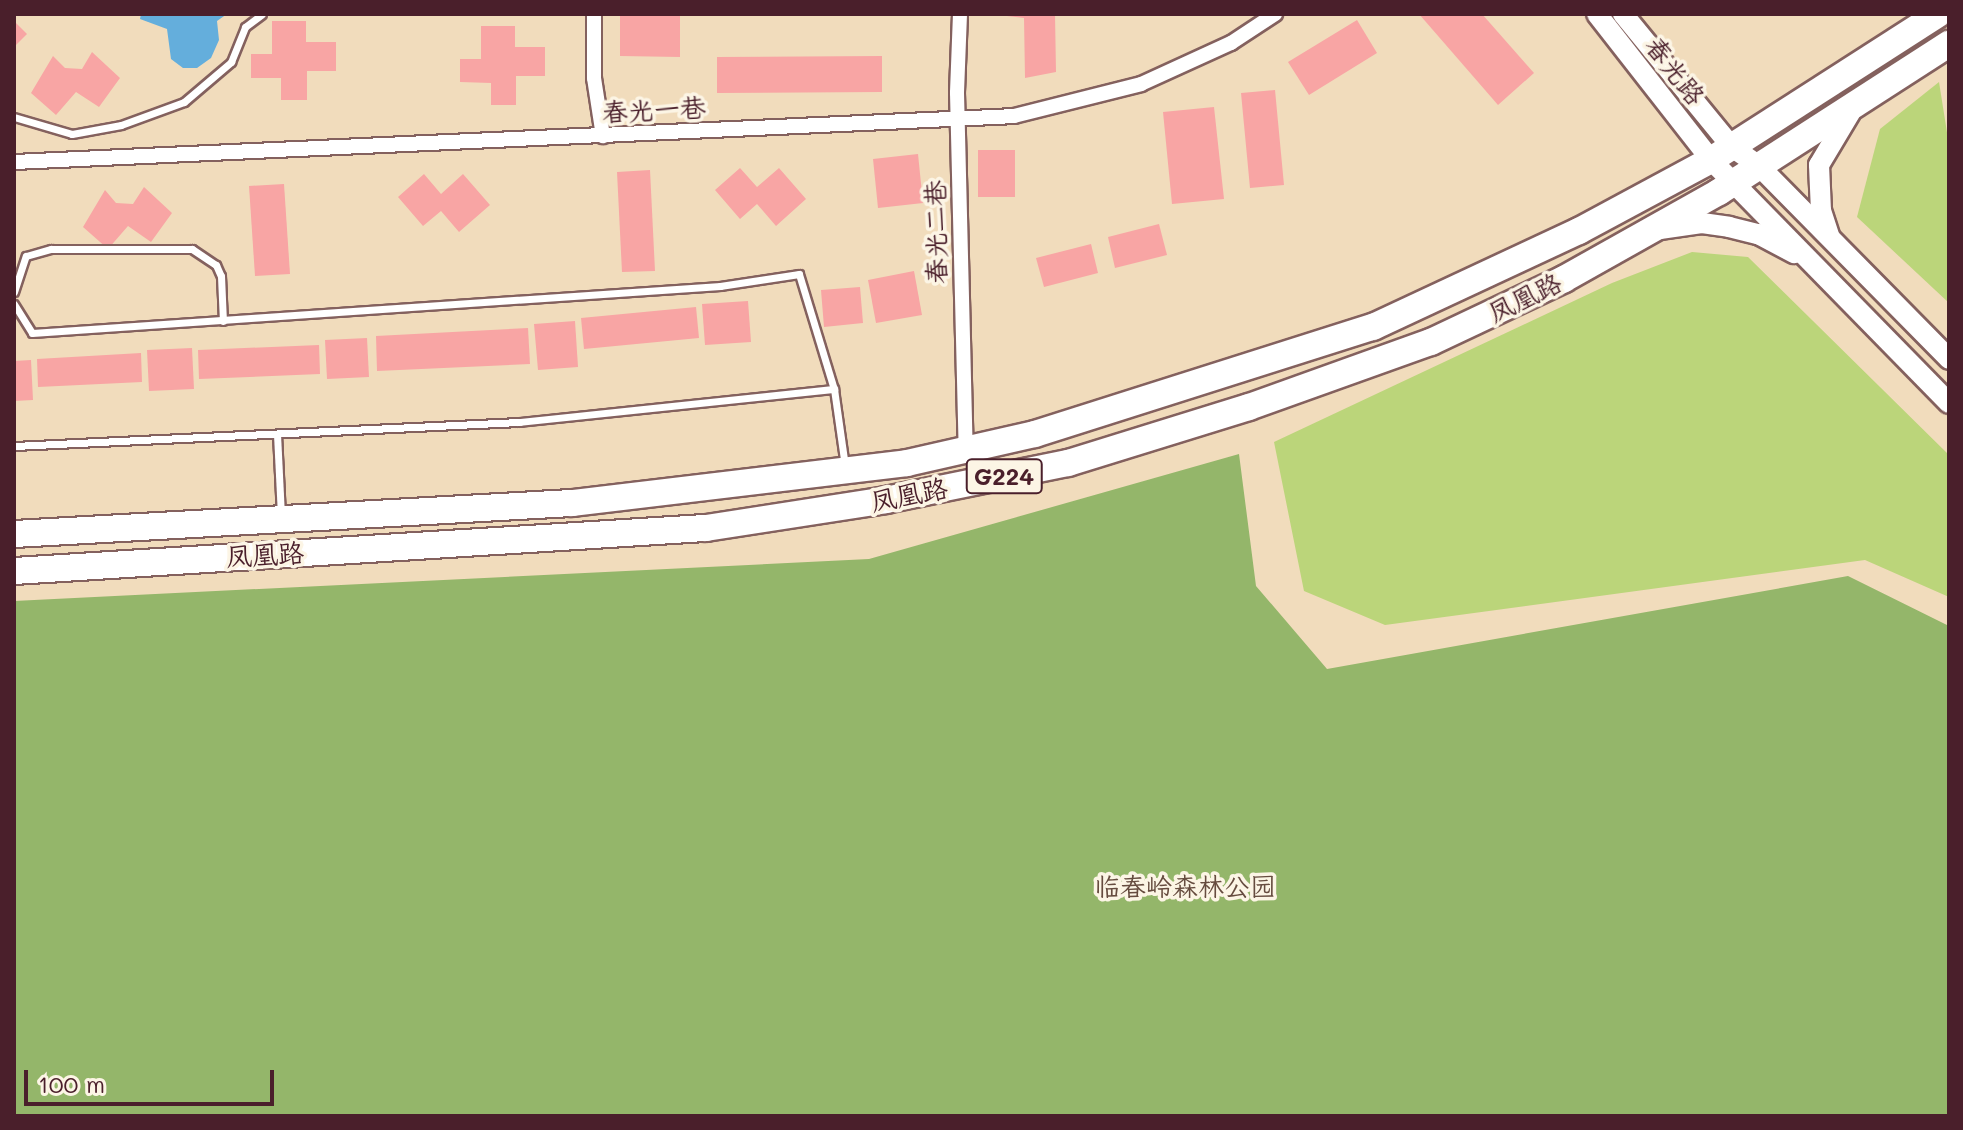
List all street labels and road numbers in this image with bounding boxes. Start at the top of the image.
street label: 春光路 [1639,31,1711,111]
street label: 春光一巷 [601,92,707,128]
street label: 春光二巷 [919,180,953,284]
street label: 凤凰路 [1483,267,1567,329]
road number: G224 [964,456,1044,496]
street label: 凤凰路 [868,472,950,518]
street label: 凤凰路 [225,537,305,573]

